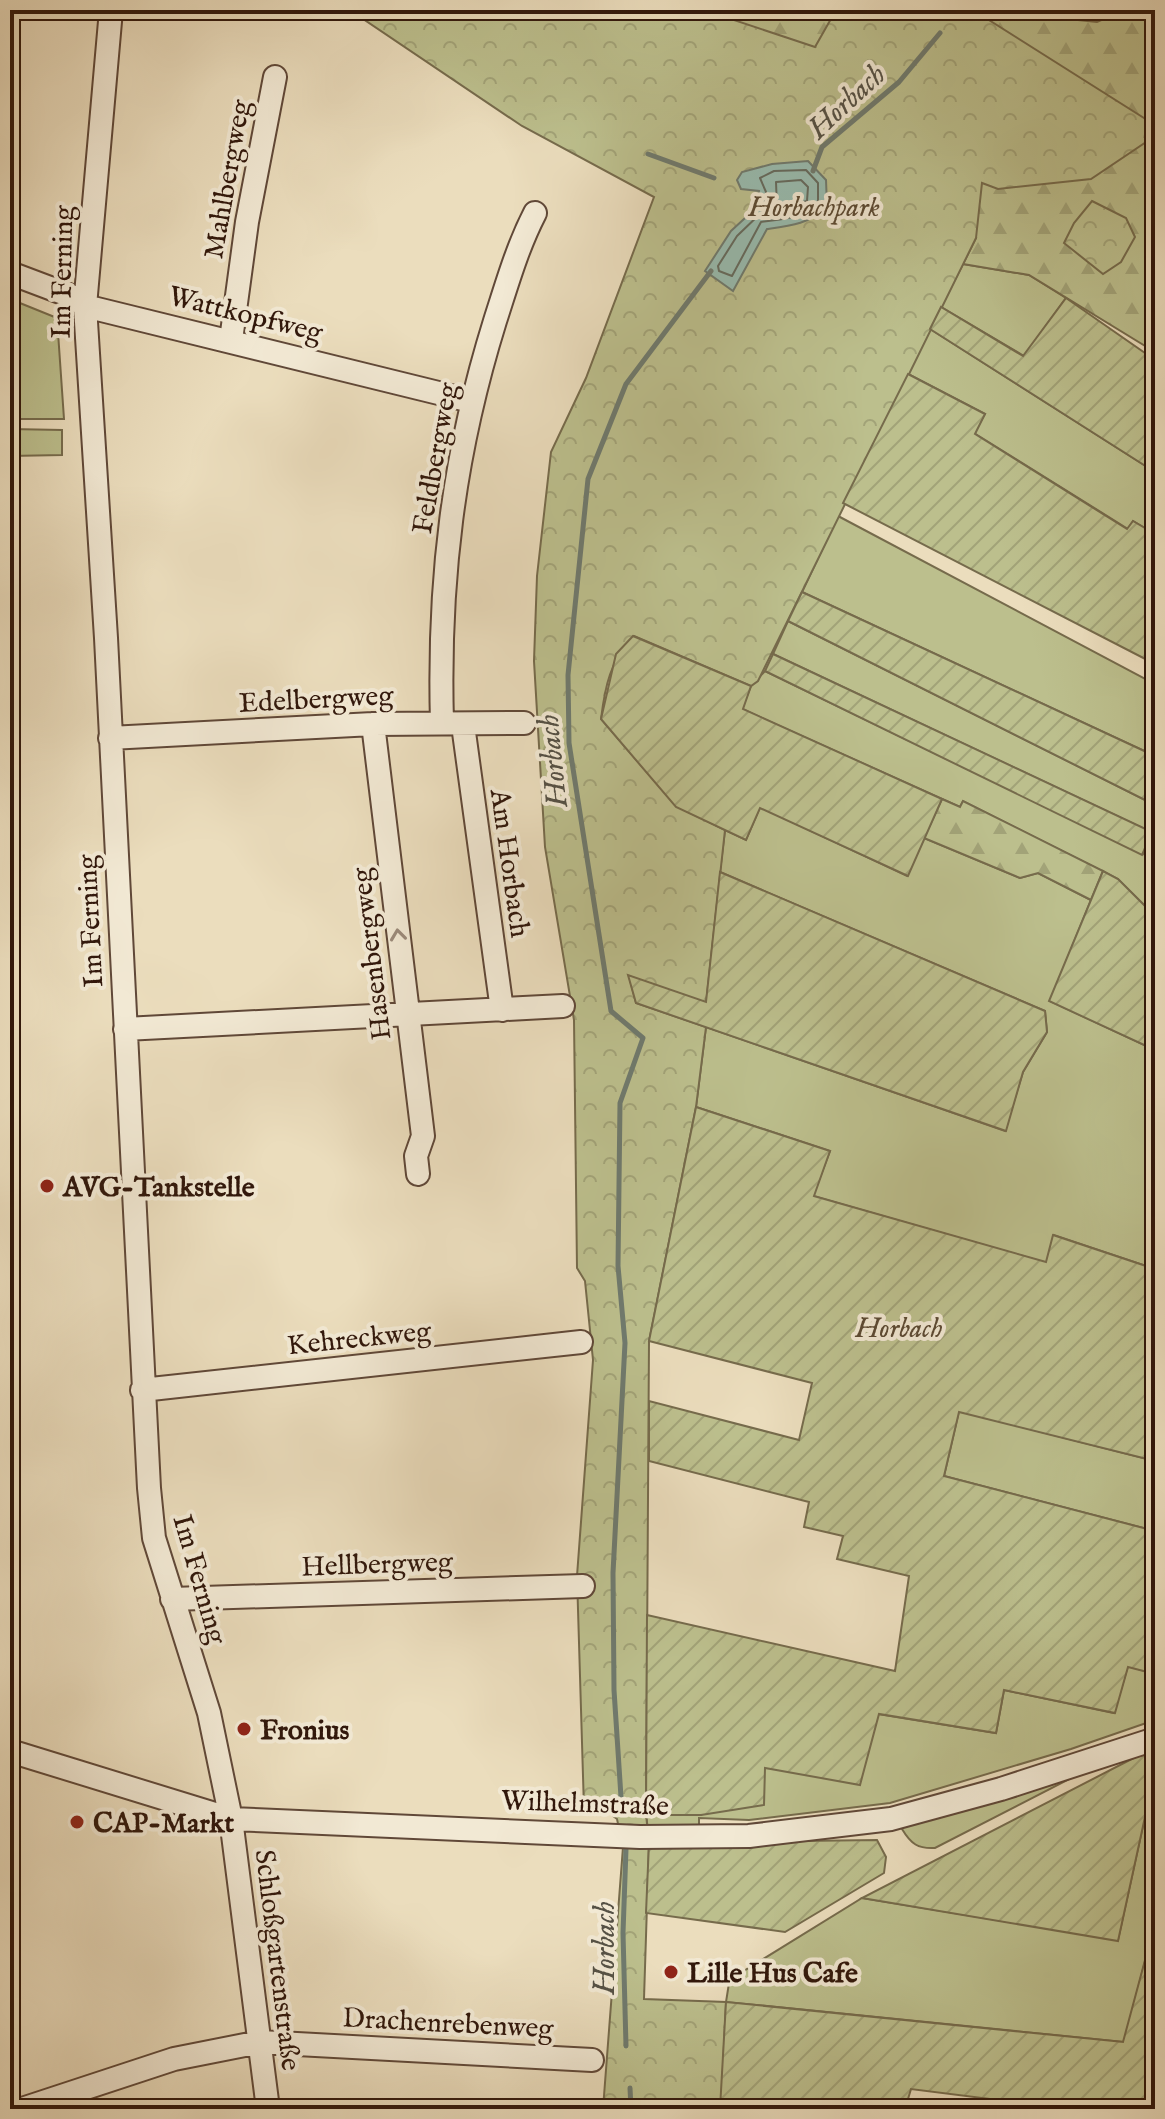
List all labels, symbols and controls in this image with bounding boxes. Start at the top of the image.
water label: Horbach [800,57,895,149]
street label: Mahlbergweg [197,96,260,262]
park label: Horbachpark [747,191,880,226]
street label: Im Ferning [45,204,82,339]
street label: Wattkopfweg [165,279,327,352]
street label: Feldbergweg [406,379,467,537]
street label: Edelbergweg [238,679,395,722]
water label: Horbach [530,712,578,810]
street label: Am Horbach [481,786,536,940]
street label: Im Ferning [70,853,112,988]
street label: Hasenbergweg [344,865,400,1042]
one-way arrow [389,928,406,941]
place label: AVG-Tankstelle [62,1171,255,1206]
marker: AVG-Tankstelle [38,1177,56,1195]
park label: Horbach [855,1312,943,1347]
street label: Kehreckweg [286,1314,434,1364]
street label: Im Ferning [163,1511,234,1649]
street label: Hellbergweg [301,1545,454,1586]
place label: Fronius [260,1714,349,1749]
marker: Fronius [235,1720,253,1738]
street label: Wilhelmstraße [500,1784,670,1825]
place label: CAP-Markt [93,1807,235,1842]
marker: CAP-Markt [68,1813,86,1831]
street label: Schloßgartenstraße [246,1848,307,2073]
water label: Horbach [587,1901,625,1996]
place label: Lille Hus Cafe [687,1957,858,1992]
marker: Lille Hus Cafe [662,1963,680,1981]
street label: Drachenrebenweg [341,2001,555,2048]

